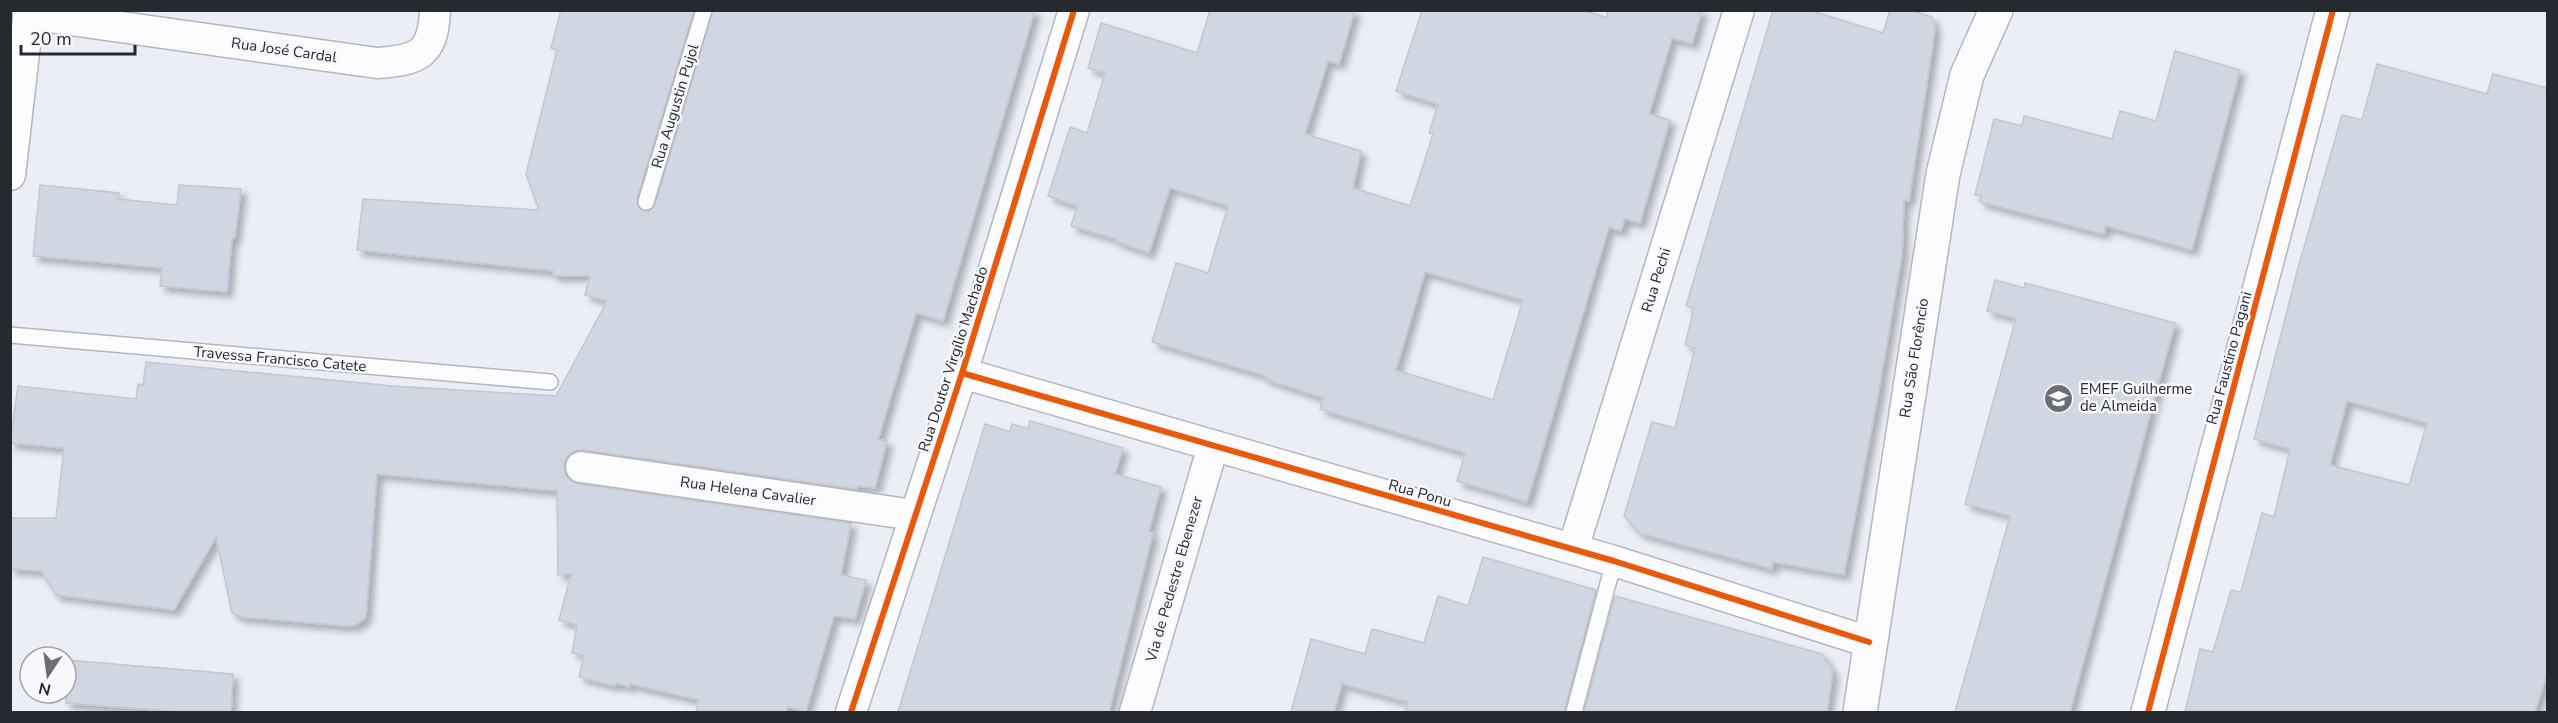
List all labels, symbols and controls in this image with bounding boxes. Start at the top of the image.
scale bar [21,18,135,56]
text: 20 m [30,27,72,51]
street label: Rua José Cardal [230,33,339,67]
street label: Rua Augustin Pujol [647,41,704,171]
street label: Rua Pechi [1637,245,1675,315]
street label: Rua Doutor Virgílio Machado [914,264,992,454]
street label: Rua Faustino Pagani [2202,289,2256,427]
street label: Rua São Florêncio [1895,297,1933,419]
street label: Travessa Francisco Catete [193,341,367,377]
place label: EMEF Guilherme de Almeida [2080,379,2192,416]
school or university icon: EMEF Guilherme de Almeida [2043,382,2075,414]
street label: Rua Helena Cavalier [679,472,818,511]
street label: Rua Ponu [1386,474,1454,512]
street label: Via de Pedestre Ebenezer [1140,493,1207,665]
north arrow [18,645,78,705]
text: N [37,677,53,701]

